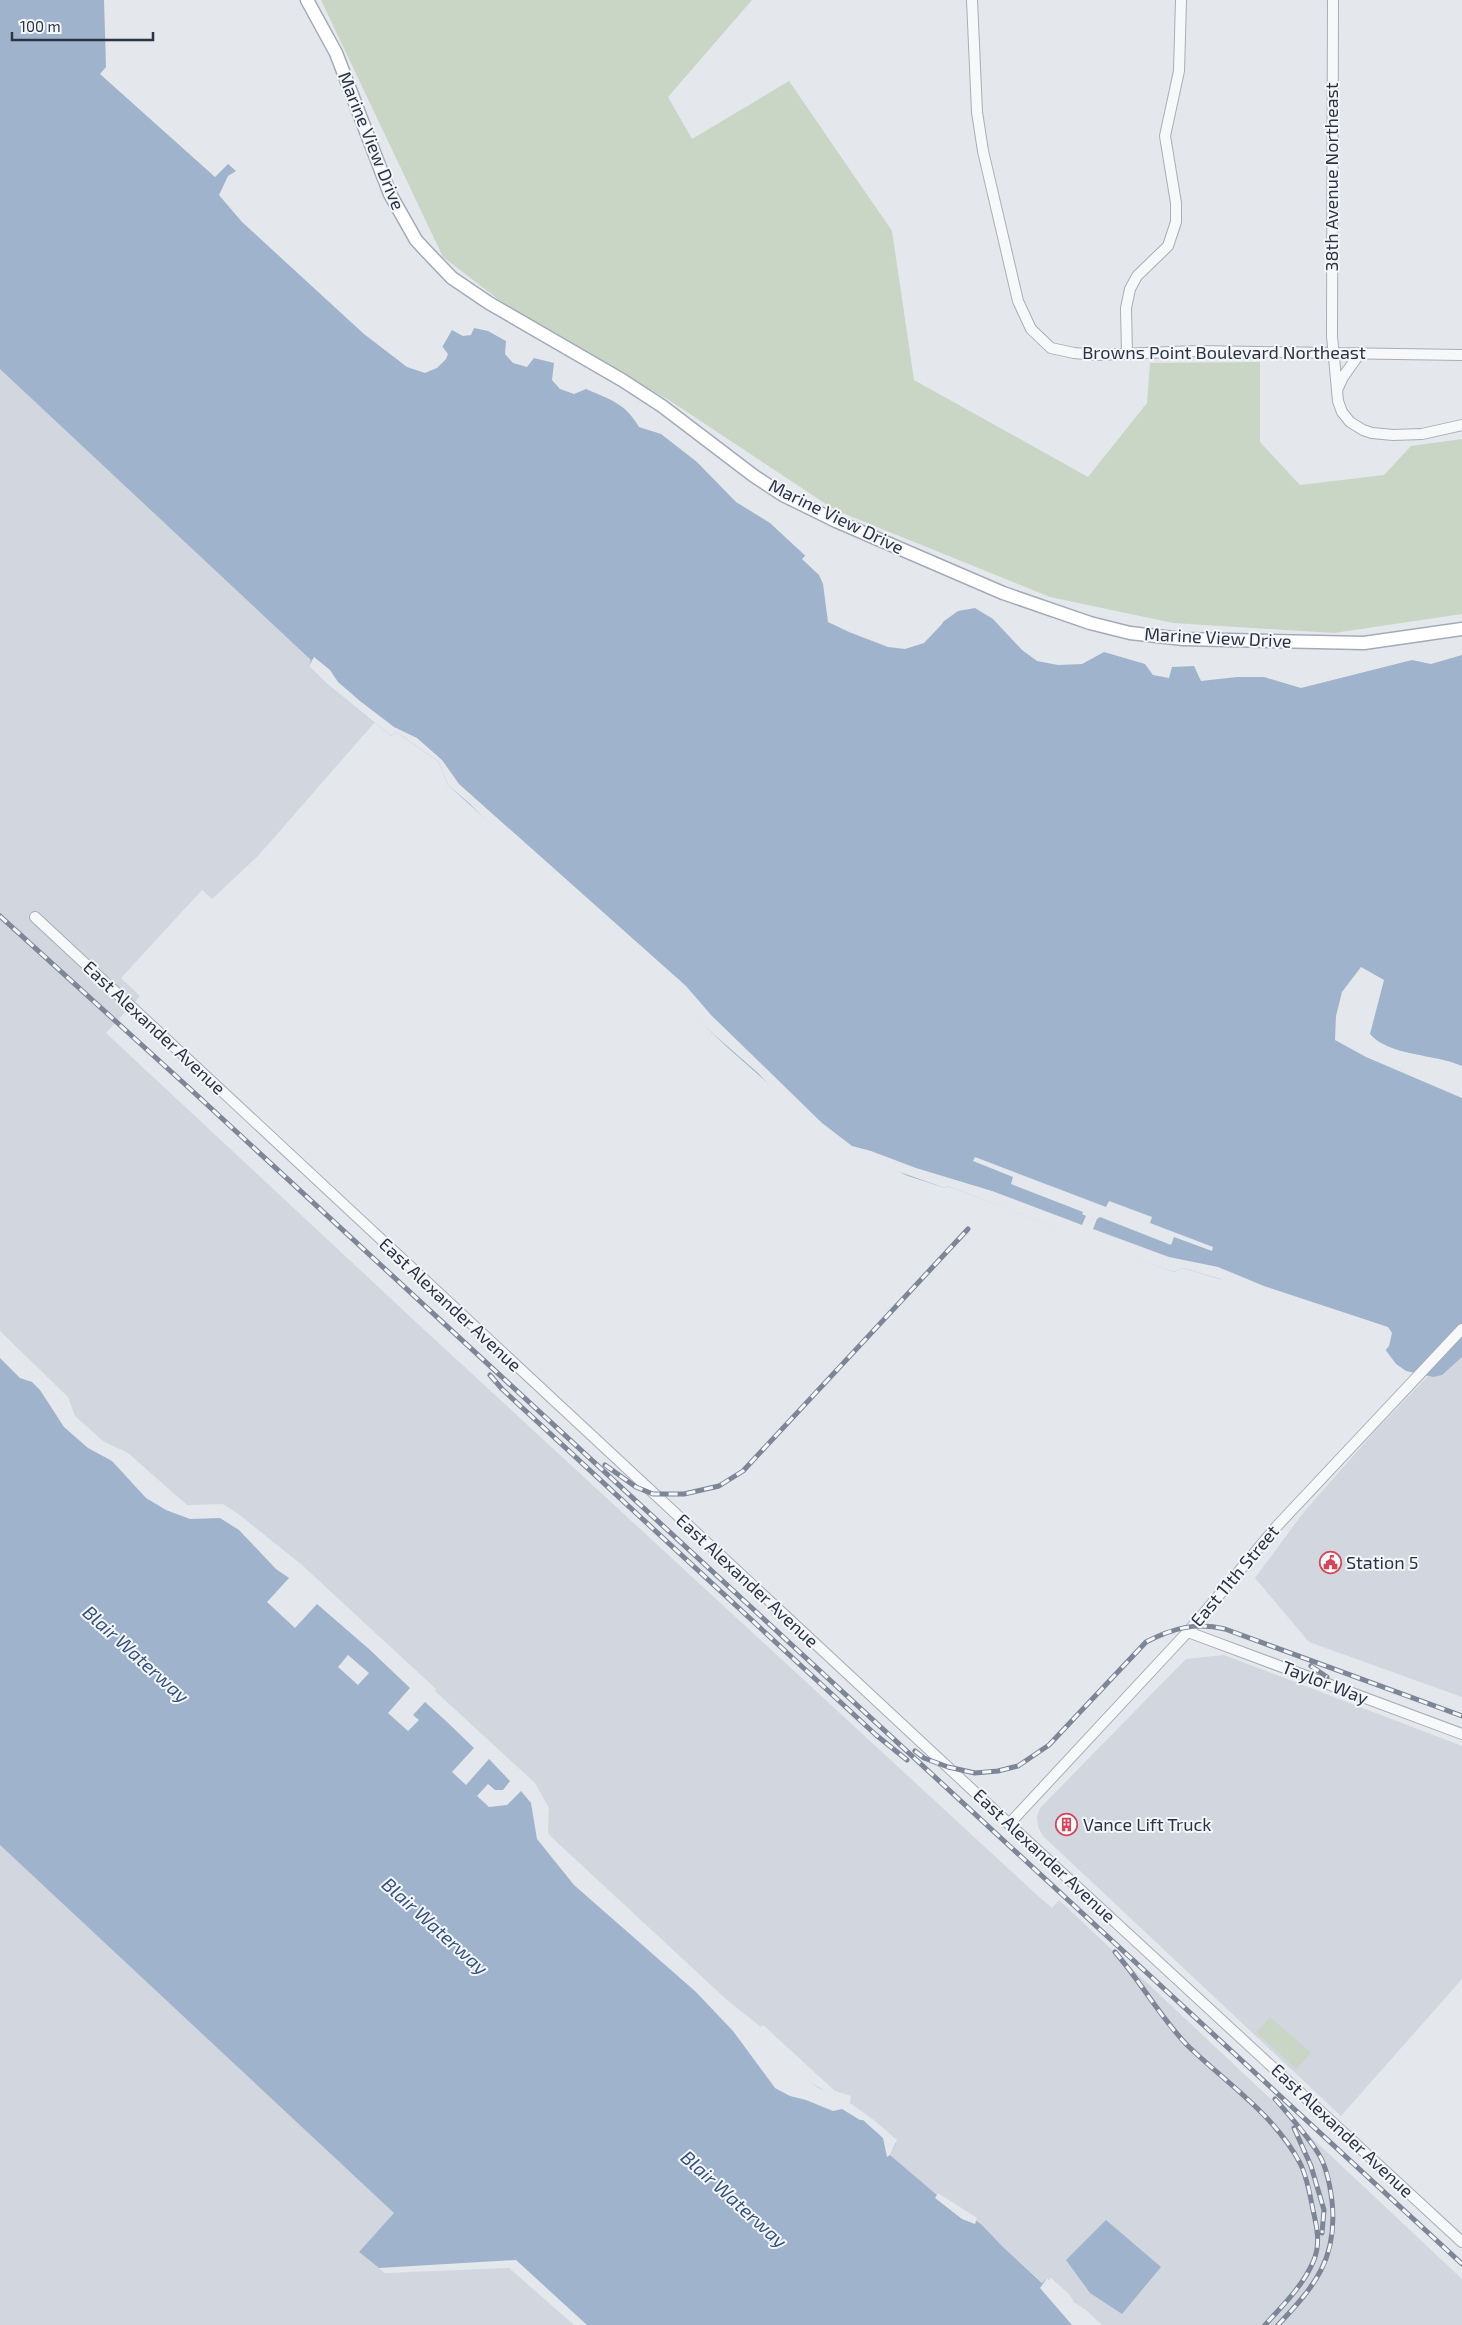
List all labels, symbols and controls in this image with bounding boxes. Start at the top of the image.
scale bar [12,10,154,42]
text: 100 m [20,17,61,35]
street label: Marine View Drive [334,68,410,213]
street label: 38th Avenue Northeast [1320,82,1342,272]
street label: Browns Point Boulevard Northeast [1082,341,1366,363]
street label: Marine View Drive [765,474,907,558]
street label: Marine View Drive [1144,622,1292,652]
street label: East Alexander Avenue [79,956,230,1099]
street label: East Alexander Avenue [375,1233,526,1376]
street label: East Alexander Avenue [672,1509,823,1652]
street label: East 11th Street [1185,1520,1283,1631]
public building icon: Station 5 [1318,1551,1342,1575]
place label: Station 5 [1346,1551,1418,1573]
water label: Blair Waterway [78,1600,194,1708]
street label: Taylor Way [1279,1656,1372,1709]
street label: East Alexander Avenue [969,1784,1120,1927]
building icon: Vance Lift Truck [1055,1813,1079,1837]
place label: Vance Lift Truck [1083,1813,1211,1835]
water label: Blair Waterway [377,1872,493,1980]
street label: East Alexander Avenue [1267,2059,1418,2202]
water label: Blair Waterway [676,2145,792,2253]

